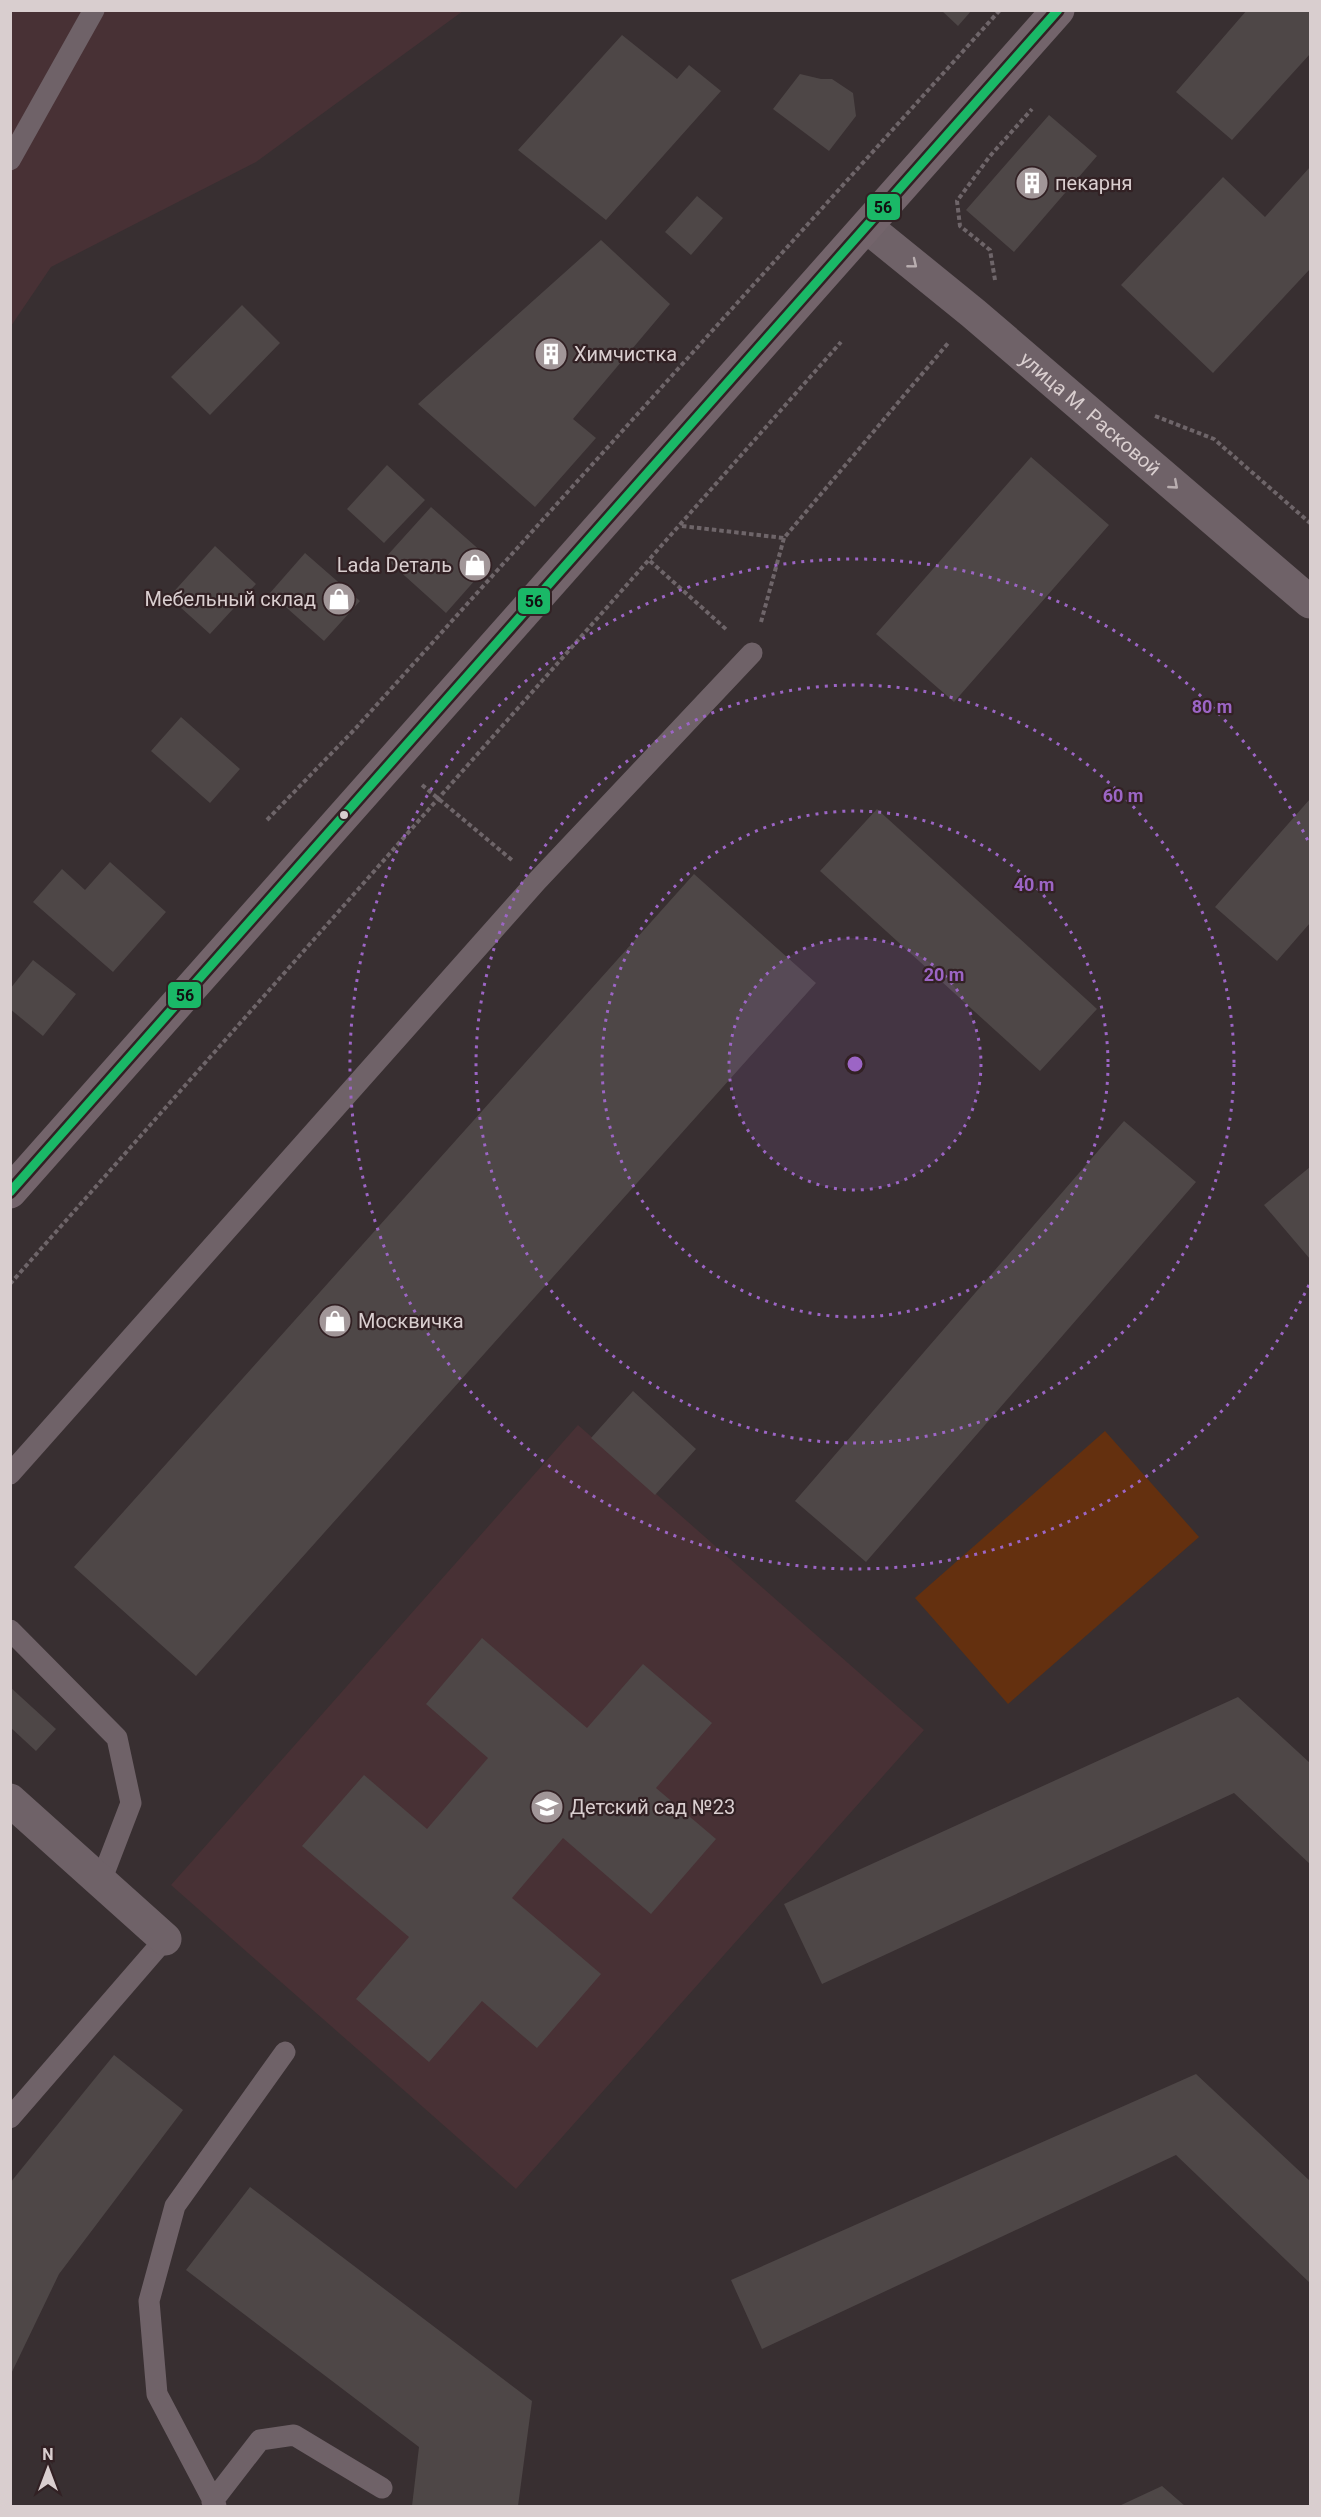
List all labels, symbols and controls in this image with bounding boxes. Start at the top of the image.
building icon: пекарня [1014,165,1050,201]
place label: пекарня [1055,171,1133,195]
line badge: 56 [866,193,901,221]
text: 56 [874,198,892,217]
one-way arrow [906,257,917,268]
building icon: Химчистка [533,336,569,372]
place label: Химчистка [574,342,677,366]
street label: улица М. Расковой [1015,347,1166,481]
one-way arrow [1167,478,1178,489]
shop icon: Lada Dеталь [457,547,493,583]
place label: Lada Dеталь [337,553,452,577]
shop icon: Мебельный склад [321,581,357,617]
place label: Мебельный склад [144,587,316,611]
line badge: 56 [517,587,551,615]
text: 56 [525,592,543,611]
text: 80 m [1192,696,1232,717]
text: 60 m [1103,785,1143,806]
unlabelled marker [338,809,350,821]
text: 40 m [1014,874,1054,895]
text: 20 m [924,964,964,985]
line badge: 56 [167,981,202,1009]
text: 56 [176,986,194,1005]
centre of rings [845,1054,865,1074]
shop icon: Москвичка [317,1303,353,1339]
place label: Москвичка [358,1309,464,1333]
school or university icon: Детский сад №23 [529,1789,565,1825]
place label: Детский сад №23 [570,1795,735,1819]
north arrow [18,2439,78,2499]
text: N [42,2445,54,2464]

